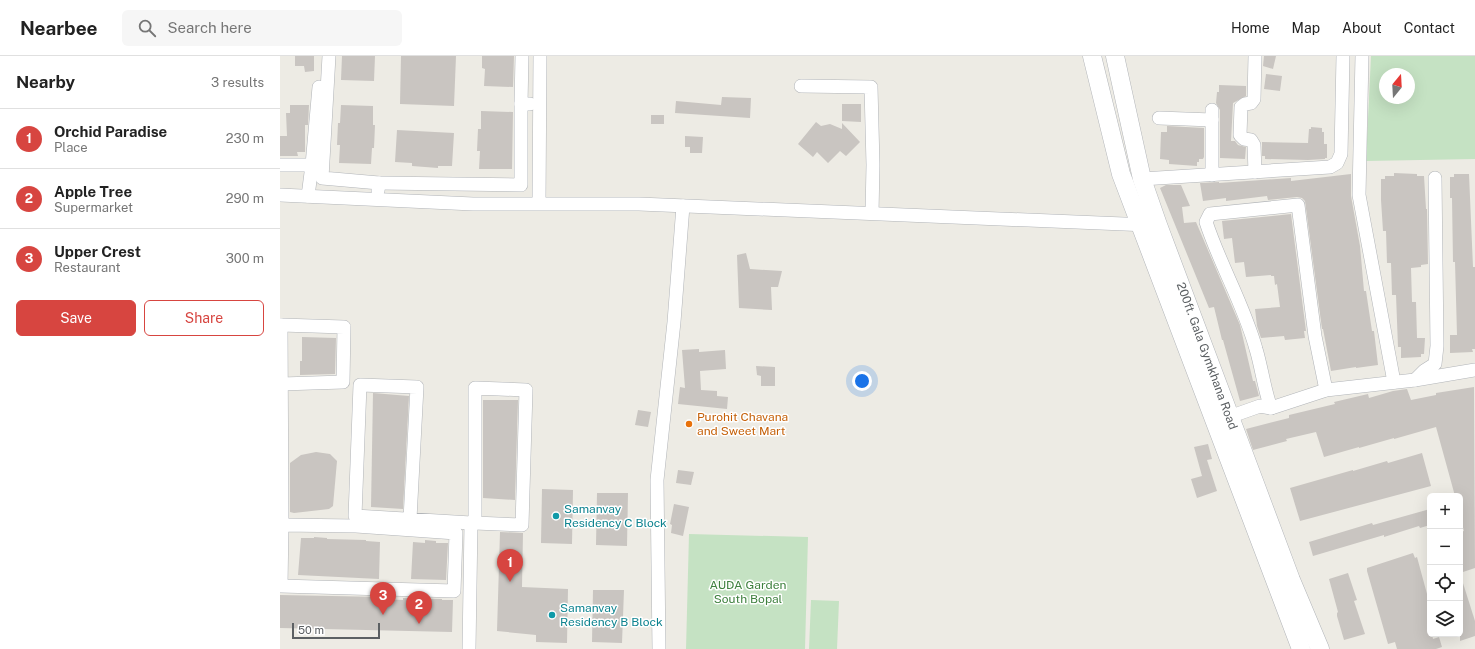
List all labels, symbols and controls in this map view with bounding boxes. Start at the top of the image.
search box [122,10,402,46]
text: Nearbee [20,17,98,39]
icon: search [136,17,158,39]
text: Search here [168,19,252,36]
text: Home [1231,20,1270,36]
text: Map [1292,20,1320,36]
text: About [1342,20,1382,36]
text: Contact [1404,20,1455,36]
north arrow [1379,68,1415,104]
text: Nearby [16,72,75,92]
text: 3 results [211,75,264,90]
text: Orchid Paradise [54,123,167,140]
text: 1 [26,131,32,146]
text: 230 m [226,131,264,146]
text: Place [54,140,88,155]
text: Apple Tree [54,183,132,200]
text: 2 [25,191,33,206]
text: 290 m [226,191,264,206]
text: Supermarket [54,200,133,215]
text: Upper Crest [54,243,141,260]
text: 3 [25,251,33,266]
text: 300 m [226,251,264,266]
text: Restaurant [54,260,120,275]
street label: 200ft. Gala Gymkhana Road [1174,280,1240,432]
button: Save [16,300,136,336]
button: Share [144,300,264,336]
your location [852,371,872,391]
place label: Purohit Chavana and Sweet Mart [697,410,788,438]
marker: Purohit Chavana and Sweet Mart [684,419,694,429]
map controls [1427,493,1463,637]
button: + [1427,493,1463,529]
place label: Samanvay Residency C Block [564,502,667,530]
marker: Samanvay Residency C Block [551,511,561,521]
button: − [1427,529,1463,565]
pin: 1 [497,549,523,582]
button: locate [1427,565,1463,601]
park label: AUDA Garden South Bopal [710,578,786,606]
pin: 3 [370,582,396,615]
pin: 2 [406,591,432,624]
place label: Samanvay Residency B Block [560,601,663,629]
button: layers [1427,601,1463,637]
marker: Samanvay Residency B Block [547,610,557,620]
scale bar [292,621,380,640]
text: 50 m [298,624,324,636]

